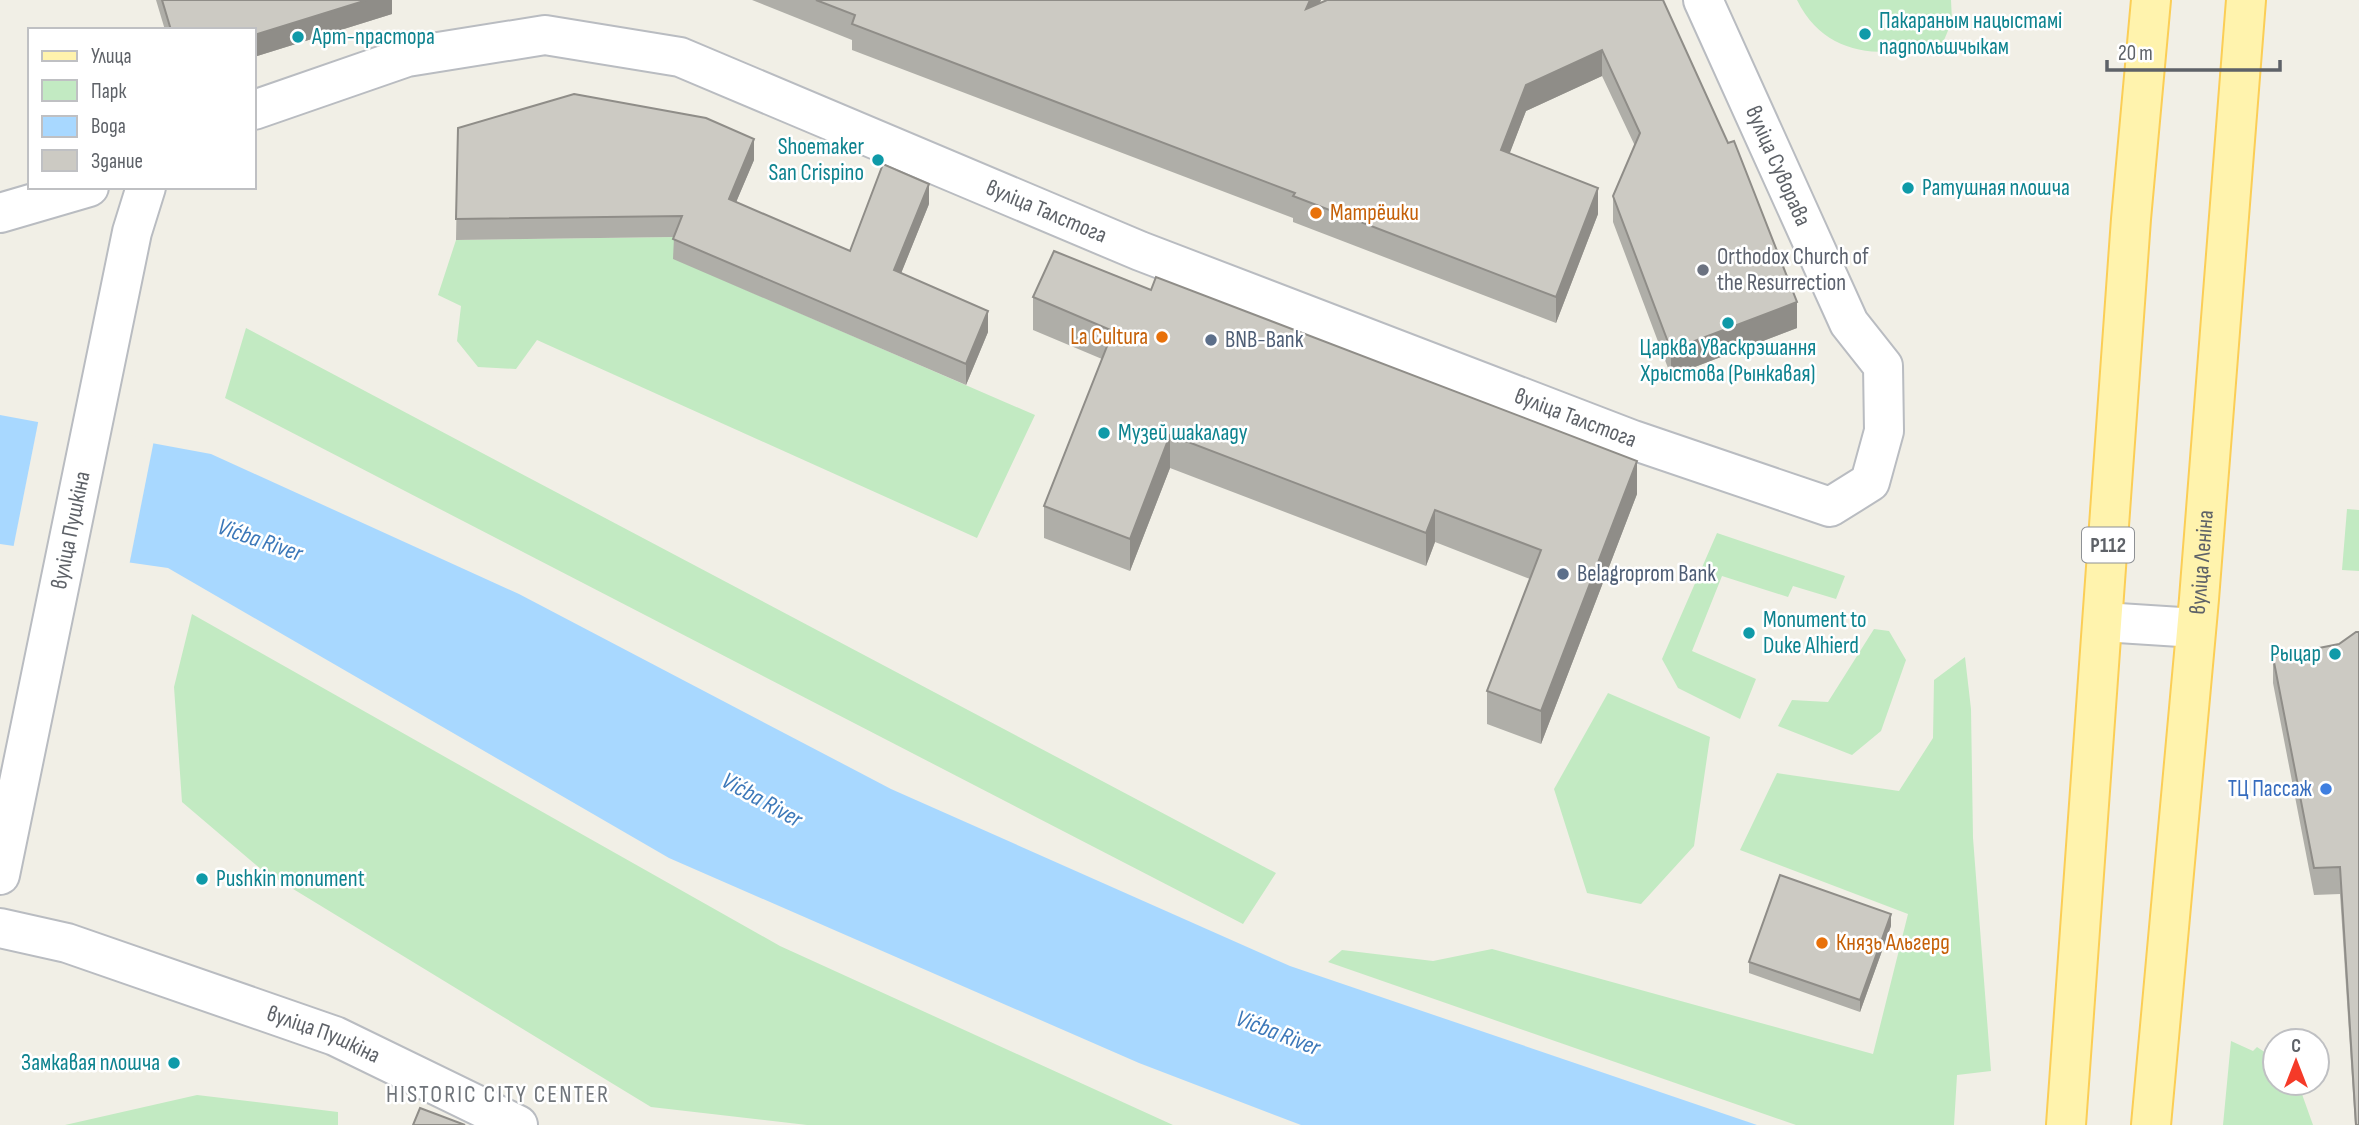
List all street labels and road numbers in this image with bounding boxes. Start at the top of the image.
street label: вуліца Суворава [1739,101,1817,231]
street label: вуліца Талстога [982,174,1111,249]
street label: вуліца Талстога [1510,382,1640,454]
street label: вуліца Пушкіна [45,469,97,592]
street label: вуліца Леніна [2184,509,2220,616]
road number: Р112 [2082,528,2134,562]
street label: вуліца Пушкіна [263,999,385,1070]

